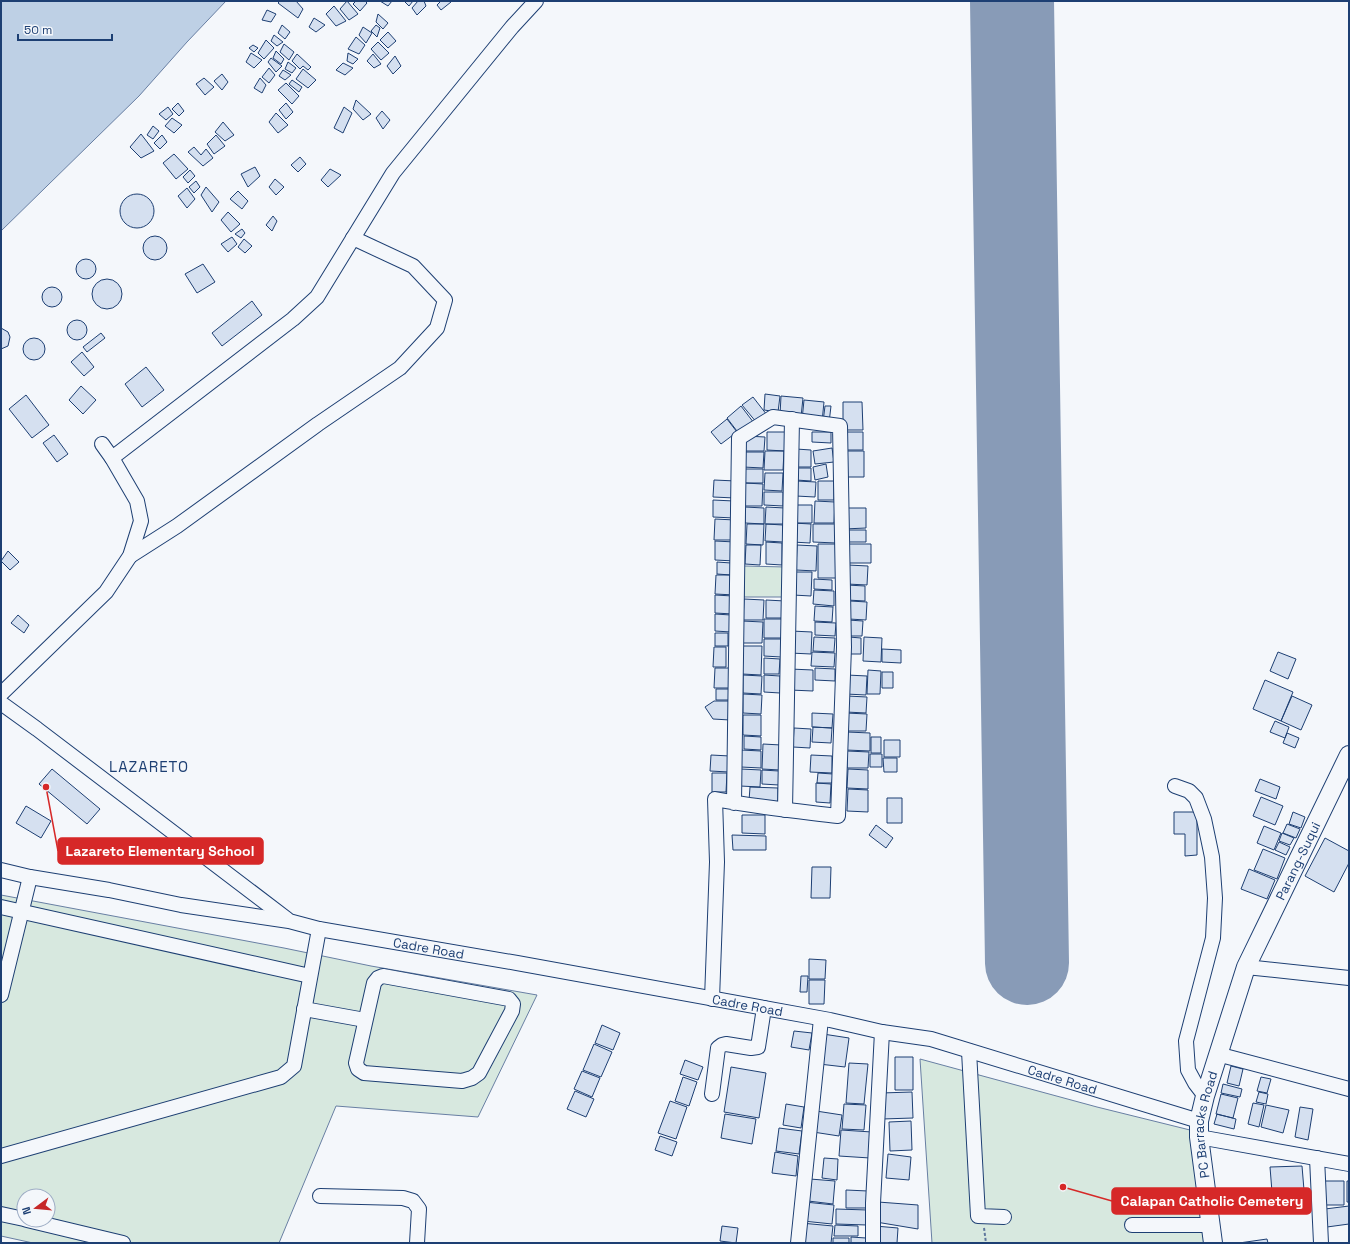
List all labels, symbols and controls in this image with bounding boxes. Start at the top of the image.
scale bar [18,16,112,42]
text: 50 m [24,22,52,38]
district label: LAZARETO [109,757,189,776]
street label: Parang-Suqui [1271,819,1324,903]
callout: Lazareto Elementary School [58,838,263,864]
text: Lazareto Elementary School [66,842,254,860]
street label: Cadre Road [392,933,465,962]
street label: Cadre Road [711,990,784,1020]
street label: Cadre Road [1026,1061,1099,1098]
street label: PC Barracks Road [1191,1069,1221,1179]
north arrow [16,1188,56,1228]
callout: Calapan Catholic Cemetery [1112,1188,1311,1214]
text: Calapan Catholic Cemetery [1121,1192,1303,1210]
text: N [19,1205,34,1216]

